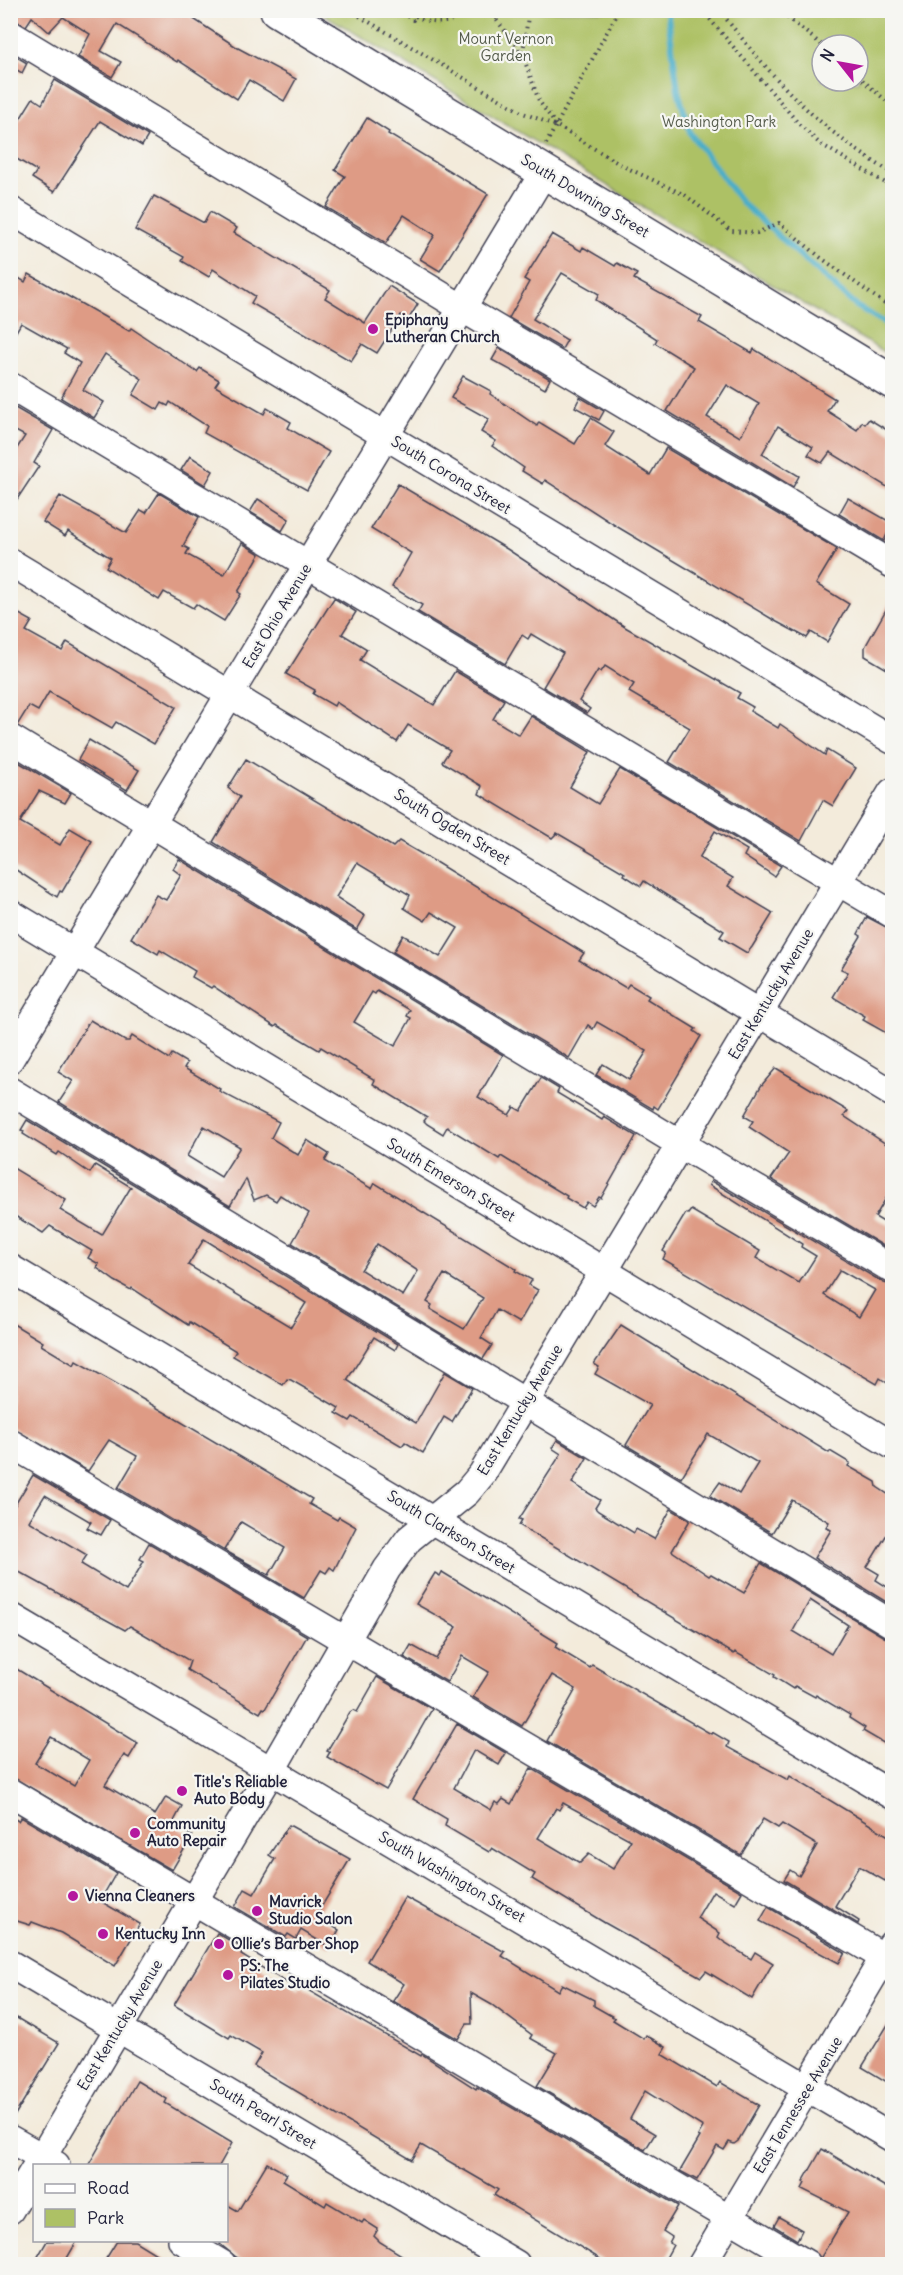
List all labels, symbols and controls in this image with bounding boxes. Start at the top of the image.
park label: Mount Vernon Garden [458,29,554,65]
north arrow [810,33,870,93]
text: N [816,45,839,65]
park label: Washington Park [662,112,777,131]
street label: South Downing Street [518,150,653,241]
place label: Epiphany Lutheran Church [385,310,500,346]
marker: Epiphany Lutheran Church [366,322,380,336]
street label: South Corona Street [388,431,515,518]
street label: East Ohio Avenue [238,560,315,671]
street label: South Ogden Street [391,784,514,869]
street label: East Kentucky Avenue [724,925,817,1063]
street label: South Emerson Street [384,1134,519,1225]
street label: East Kentucky Avenue [473,1341,566,1479]
street label: South Clarkson Street [384,1486,519,1577]
place label: Title's Reliable Auto Body [194,1772,287,1809]
marker: Title's Reliable Auto Body [175,1784,189,1798]
place label: Community Auto Repair [147,1814,227,1851]
marker: Community Auto Repair [128,1826,142,1840]
street label: South Washington Street [376,1827,529,1926]
place label: Vienna Cleaners [85,1886,195,1905]
marker: Vienna Cleaners [66,1889,80,1903]
place label: Mavrick Studio Salon [269,1892,353,1928]
marker: Mavrick Studio Salon [250,1904,264,1918]
place label: Kentucky Inn [115,1924,206,1944]
marker: Kentucky Inn [96,1927,110,1941]
place label: Ollie’s Barber Shop [231,1934,359,1954]
marker: Ollie’s Barber Shop [212,1937,226,1951]
street label: East Kentucky Avenue [73,1956,166,2094]
place label: PS: The Pilates Studio [240,1956,331,1992]
marker: PS: The Pilates Studio [221,1968,235,1982]
street label: East Tennessee Avenue [749,2033,846,2177]
street label: South Pearl Street [207,2074,320,2153]
legend [33,2164,228,2242]
text: Road [87,2176,130,2199]
text: Park [87,2206,124,2229]

